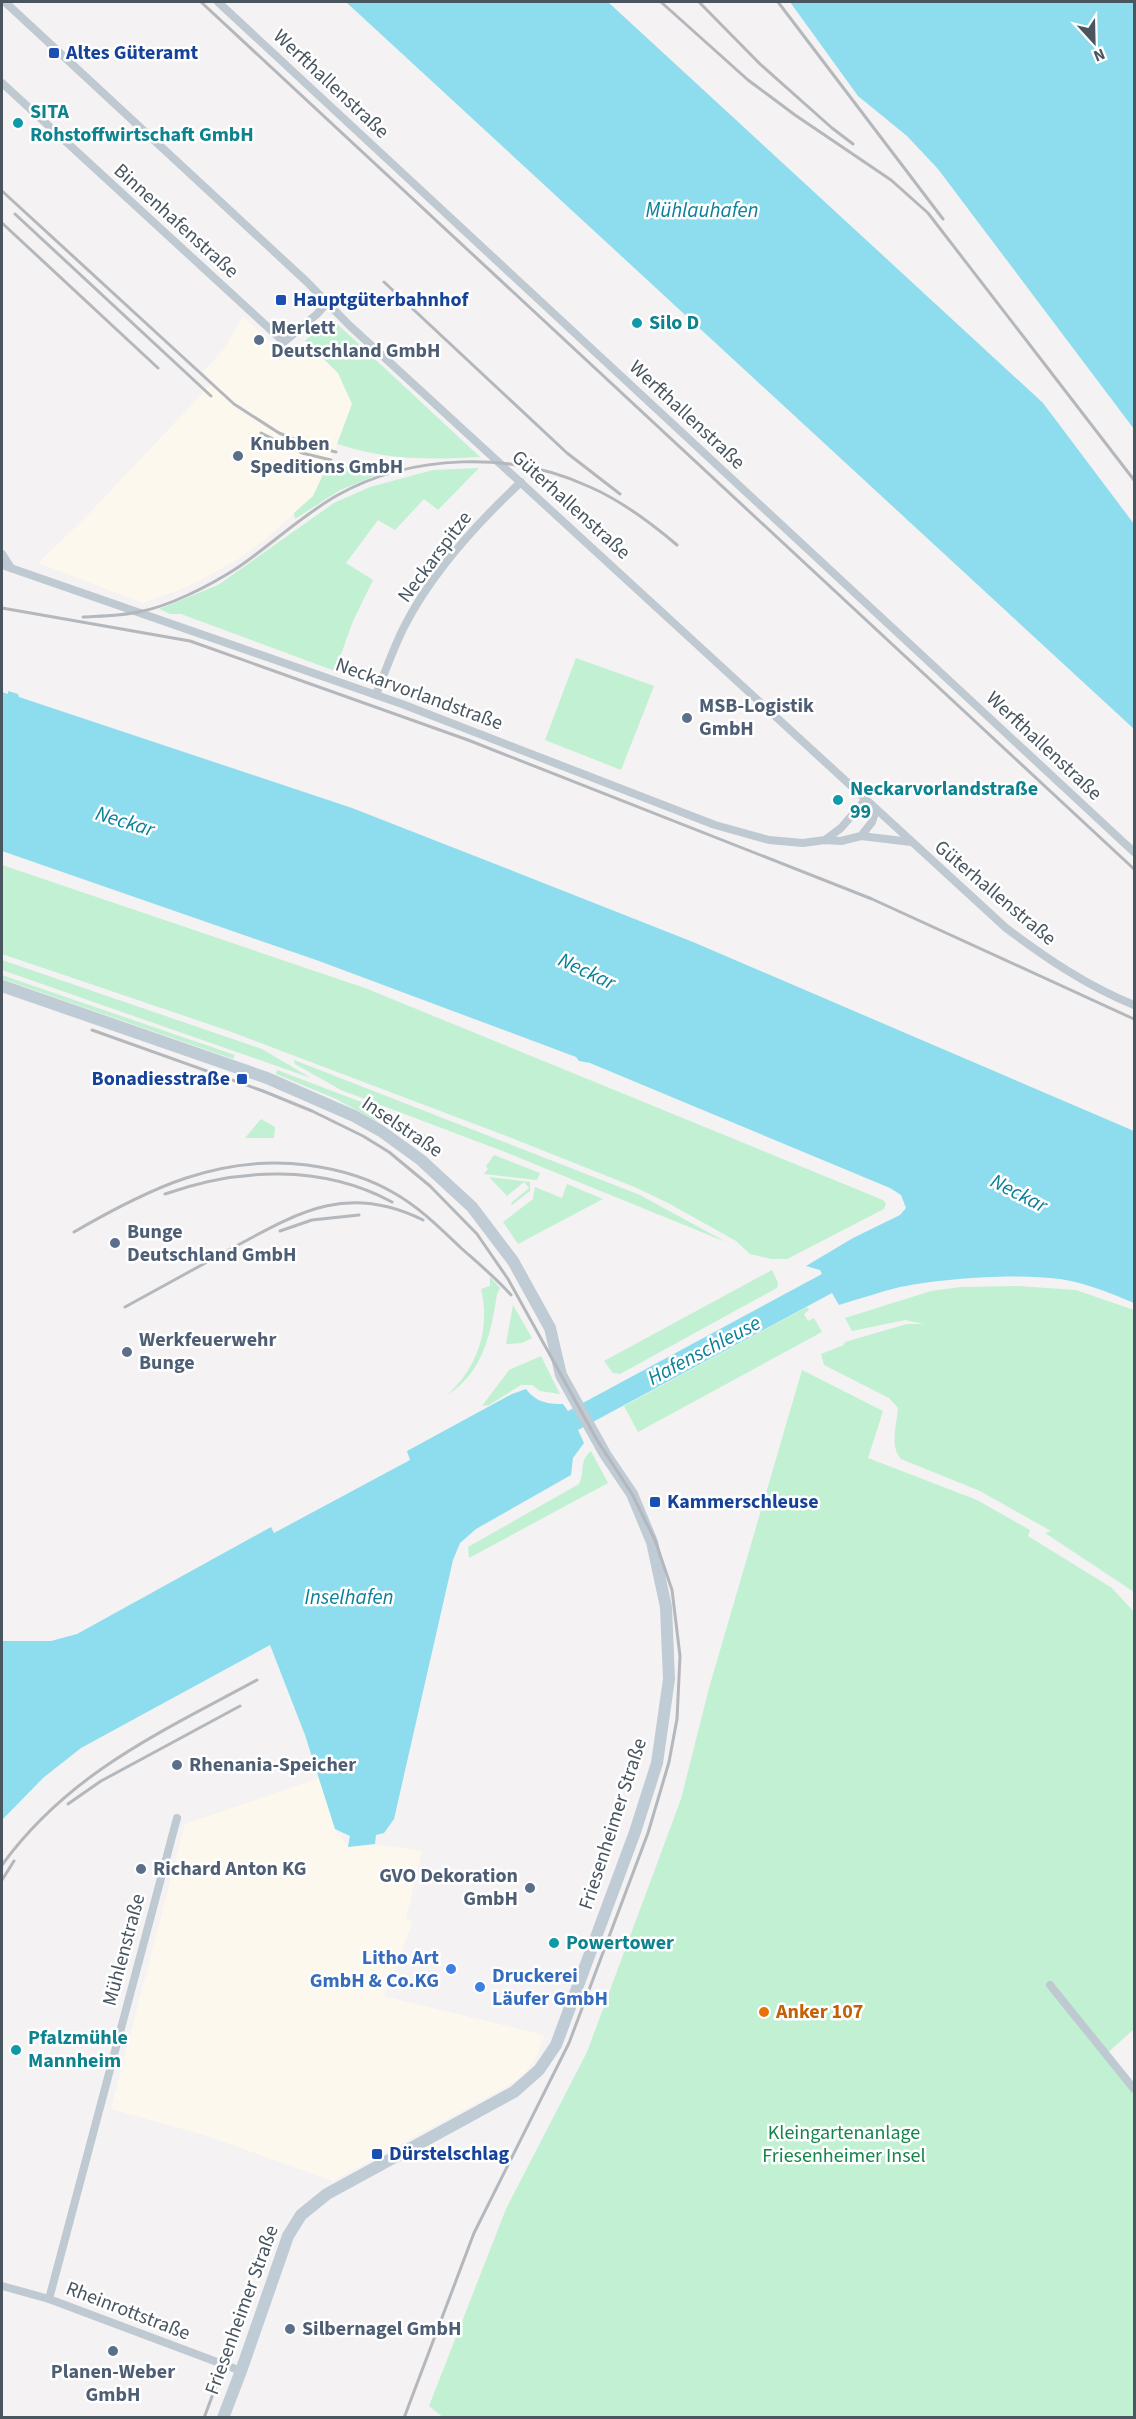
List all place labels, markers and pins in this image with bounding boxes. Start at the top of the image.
place label: Altes Güteramt [65,39,199,67]
marker: Altes Güteramt [47,46,61,60]
place label: SITA Rohstoffwirtschaft GmbH [30,98,254,149]
marker: SITA Rohstoffwirtschaft GmbH [11,116,25,130]
place label: Hauptgüterbahnhof [293,286,469,314]
marker: Hauptgüterbahnhof [274,293,288,307]
place label: Silo D [649,309,699,337]
place label: Merlett Deutschland GmbH [271,314,441,365]
marker: Silo D [630,316,644,330]
marker: Merlett Deutschland GmbH [252,333,266,347]
place label: Knubben Speditions GmbH [250,430,403,481]
marker: Knubben Speditions GmbH [231,449,245,463]
place label: MSB-Logistik GmbH [699,692,814,743]
marker: MSB-Logistik GmbH [680,711,694,725]
place label: Neckarvorlandstraße 99 [850,775,1038,826]
marker: Neckarvorlandstraße 99 [831,793,845,807]
place label: Bonadiesstraße [92,1065,230,1093]
marker: Bonadiesstraße [235,1072,249,1086]
place label: Bunge Deutschland GmbH [127,1218,297,1269]
marker: Bunge Deutschland GmbH [108,1236,122,1250]
place label: Werkfeuerwehr Bunge [139,1326,276,1377]
marker: Werkfeuerwehr Bunge [120,1345,134,1359]
place label: Kammerschleuse [667,1488,819,1516]
marker: Kammerschleuse [648,1495,662,1509]
place label: Rhenania-Speicher [189,1751,356,1779]
marker: Rhenania-Speicher [170,1758,184,1772]
place label: Richard Anton KG [153,1855,307,1883]
marker: Richard Anton KG [134,1862,148,1876]
place label: GVO Dekoration GmbH [379,1862,518,1913]
marker: GVO Dekoration GmbH [523,1881,537,1895]
place label: Powertower [566,1929,674,1957]
marker: Powertower [547,1936,561,1950]
place label: Litho Art GmbH & Co.KG [310,1944,439,1995]
marker: Litho Art GmbH & Co.KG [444,1962,458,1976]
place label: Druckerei Läufer GmbH [492,1962,608,2013]
marker: Druckerei Läufer GmbH [473,1980,487,1994]
place label: Anker 107 [775,1998,863,2026]
marker: Anker 107 [757,2005,771,2019]
place label: Pfalzmühle Mannheim [28,2024,128,2075]
marker: Pfalzmühle Mannheim [9,2043,23,2057]
place label: Dürstelschlag [389,2140,510,2168]
marker: Dürstelschlag [370,2147,384,2161]
place label: Silbernagel GmbH [302,2315,461,2343]
marker: Silbernagel GmbH [283,2322,297,2336]
marker: Planen-Weber GmbH [106,2344,120,2358]
place label: Planen-Weber GmbH [51,2358,175,2409]

